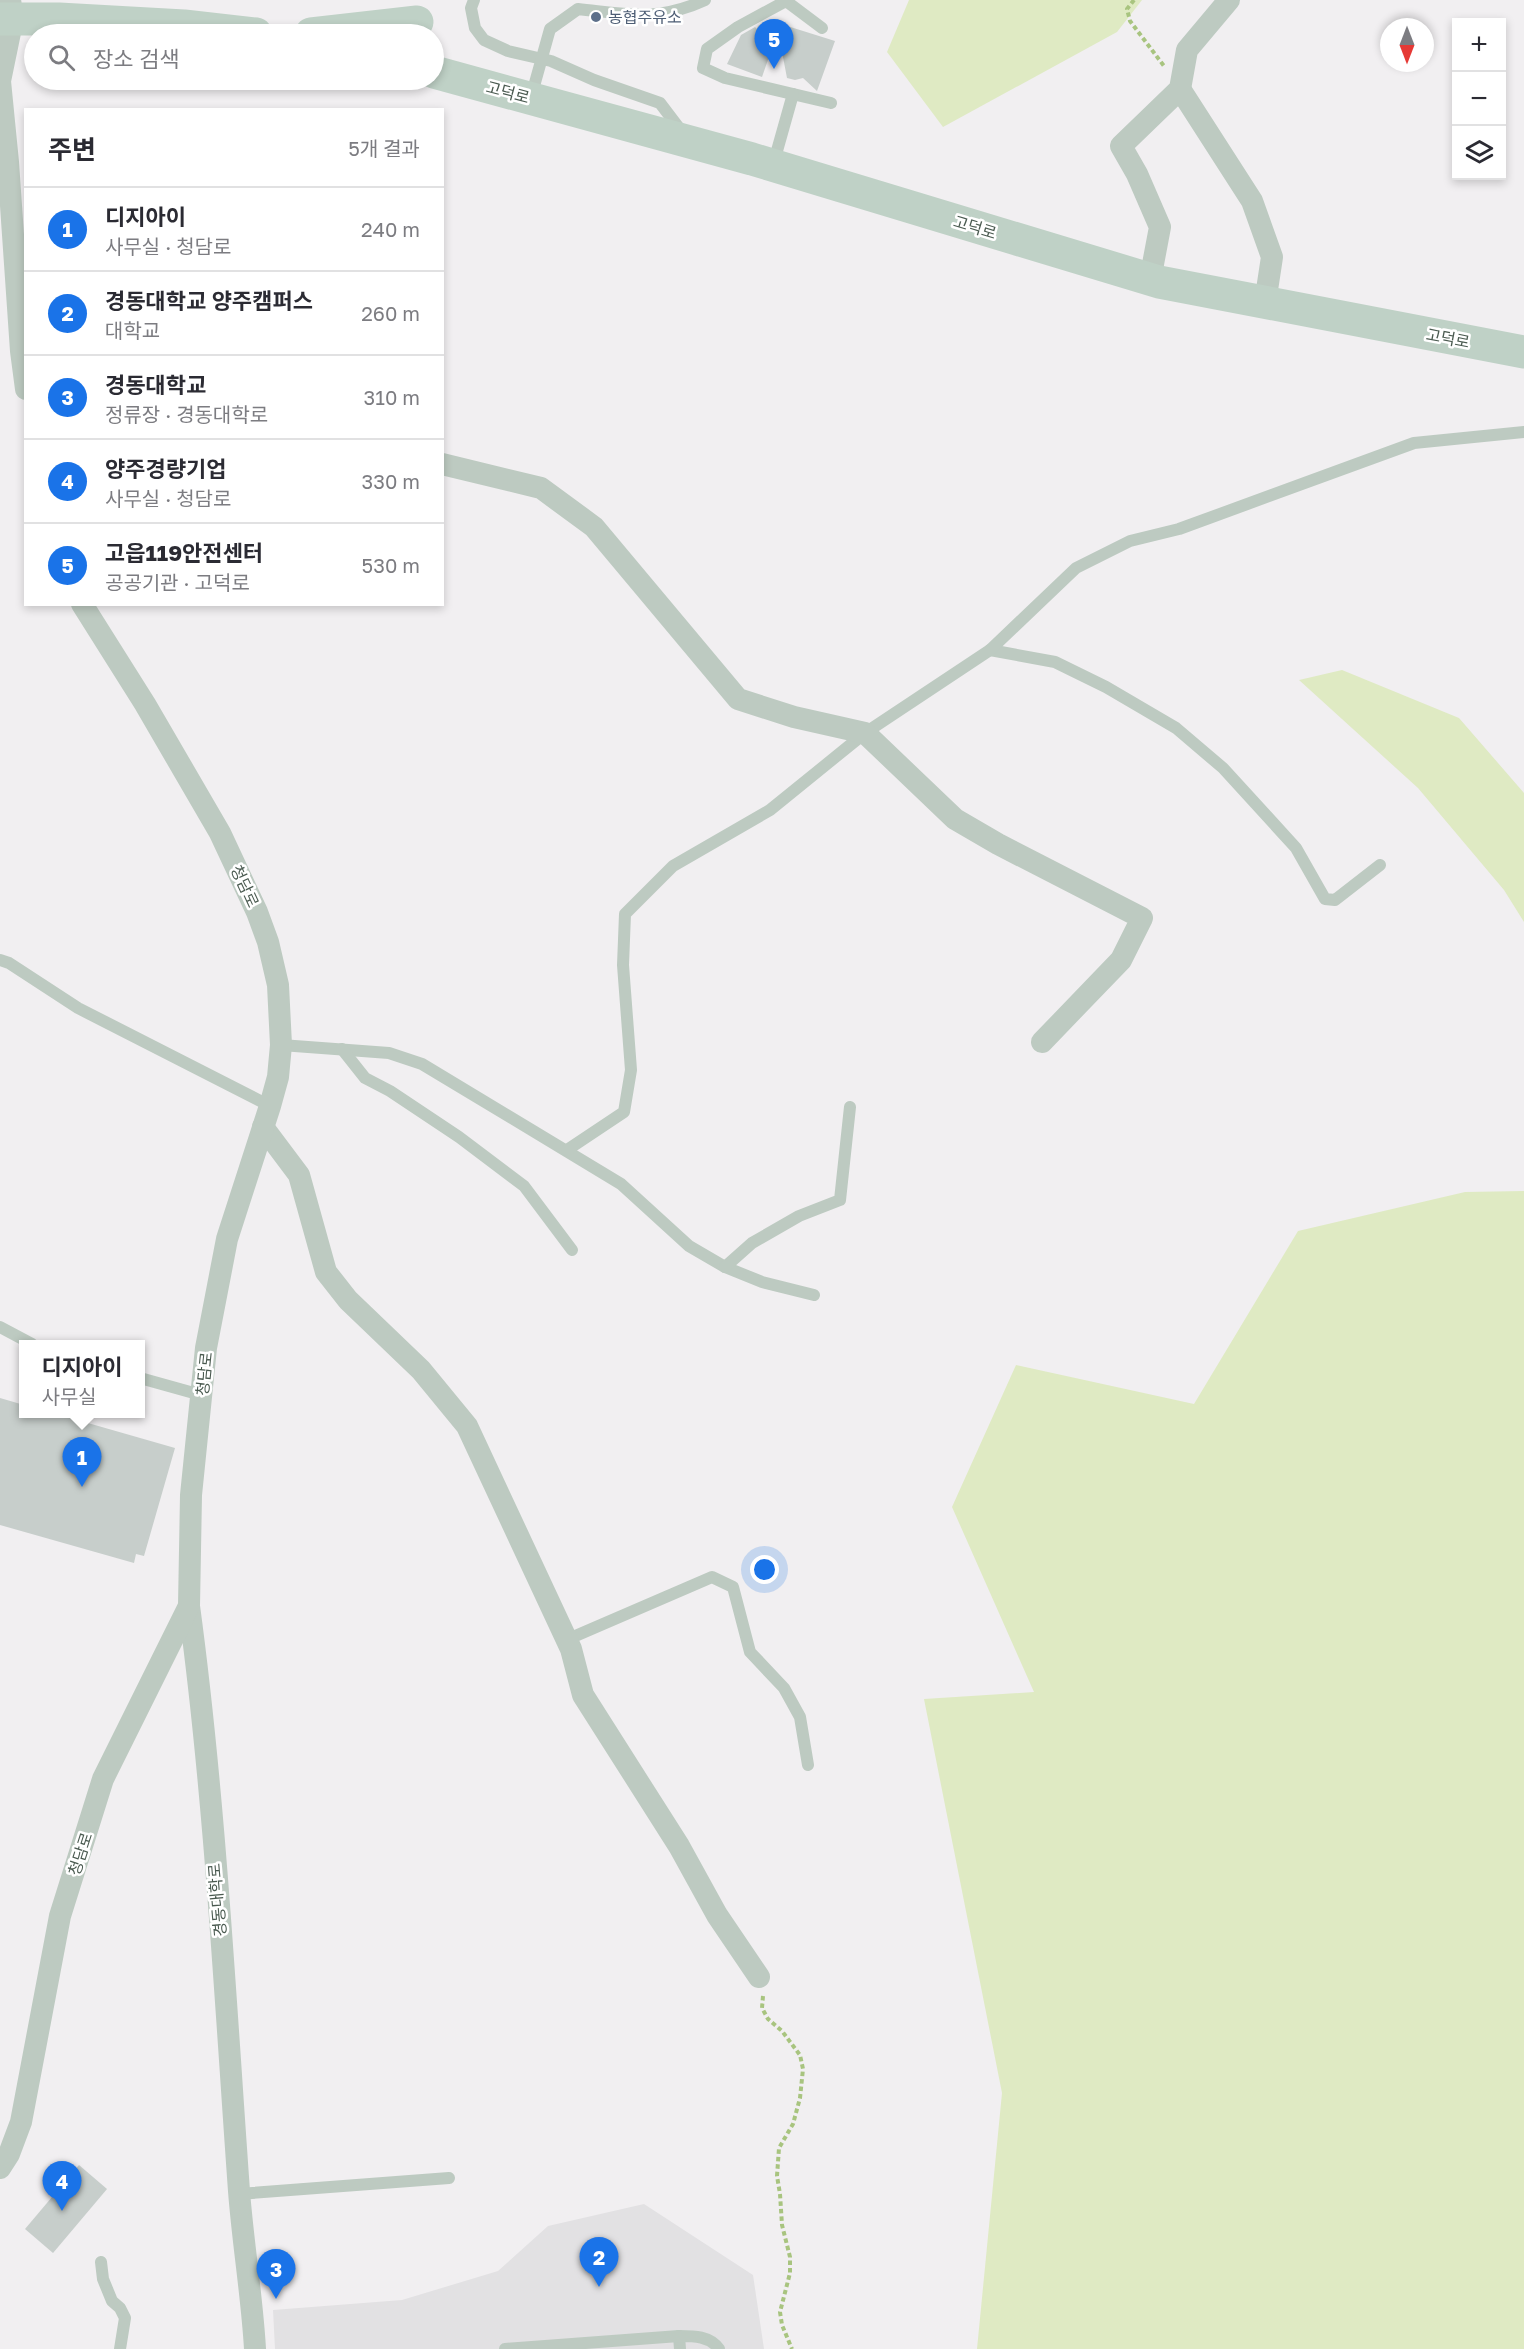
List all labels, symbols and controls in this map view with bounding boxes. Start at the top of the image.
place label: 농협주유소 [608,7,682,27]
marker: 농협주유소 [589,10,603,24]
north arrow [1380,18,1434,72]
map controls [1452,18,1506,180]
button: + [1452,18,1506,72]
pin: 5 [754,20,794,69]
search box [24,24,444,90]
icon: search [45,41,78,74]
text: 장소 검색 [93,45,179,72]
button: − [1452,72,1506,126]
street label: 고덕로 [484,77,532,107]
button: layers [1452,126,1506,180]
text: 주변 [48,134,96,165]
text: 5개 결과 [348,136,420,160]
text: 디지아이 [105,203,186,230]
street label: 고덕로 [951,211,999,243]
text: 1 [62,217,73,241]
text: 240 m [361,217,420,241]
text: 사무실 · 청담로 [105,234,231,258]
text: 경동대학교 양주캠퍼스 [105,287,313,314]
text: 2 [61,301,74,325]
text: 260 m [361,301,420,325]
text: 대학교 [105,318,160,342]
street label: 고덕로 [1424,324,1472,352]
text: 경동대학교 [105,371,206,398]
text: 3 [61,385,74,409]
text: 310 m [364,385,420,409]
text: 정류장 · 경동대학로 [105,402,268,426]
text: 양주경량기업 [105,455,226,482]
text: 4 [61,469,74,493]
text: 330 m [362,469,420,493]
text: 사무실 · 청담로 [105,486,231,510]
text: 고읍119안전센터 [105,539,263,566]
text: 5 [61,553,74,577]
text: 530 m [362,553,420,577]
text: 공공기관 · 고덕로 [105,570,250,594]
street label: 청담로 [227,862,264,910]
popup [19,1340,145,1418]
street label: 청담로 [192,1351,216,1397]
text: 디지아이 [42,1353,122,1380]
text: 사무실 [42,1384,97,1408]
pin: 1 [62,1438,101,1487]
your location [750,1555,779,1584]
street label: 청담로 [64,1830,96,1878]
street label: 경동대학로 [204,1862,230,1938]
pin: 4 [42,2162,82,2211]
pin: 2 [580,2238,618,2287]
pin: 3 [256,2250,296,2299]

